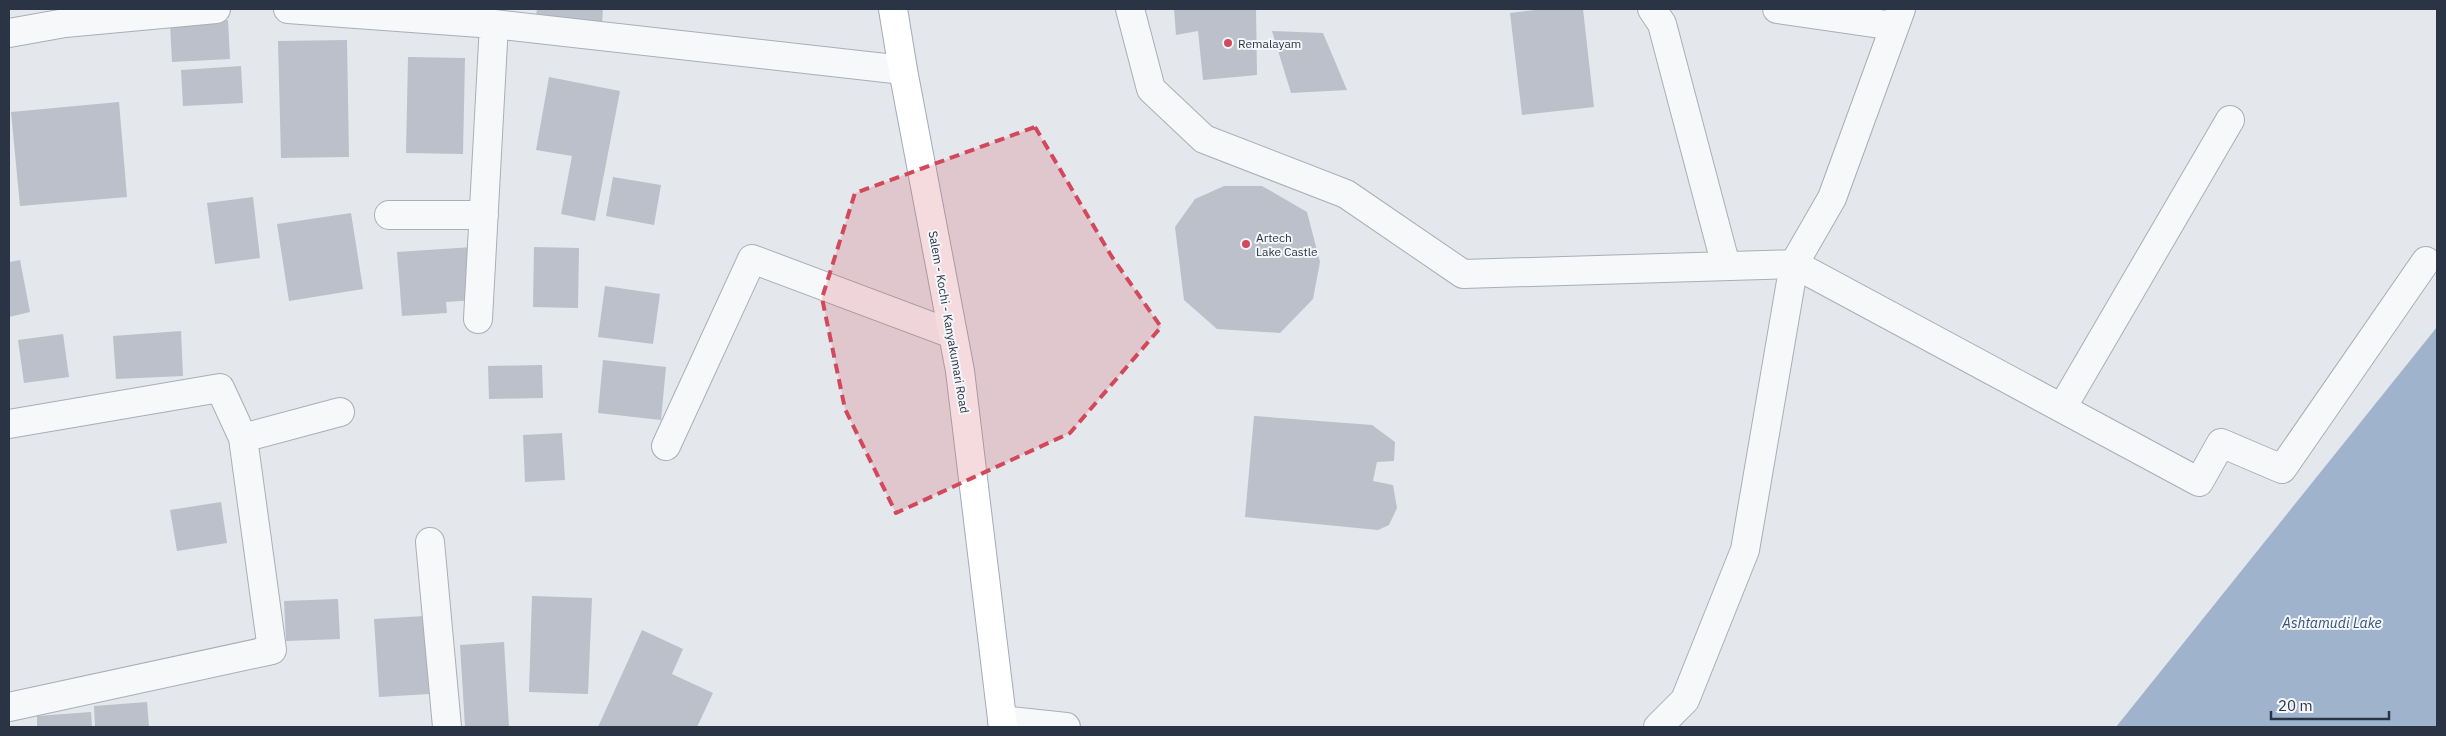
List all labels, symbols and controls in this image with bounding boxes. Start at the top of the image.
place label: Remalayam [1238,36,1301,51]
marker: Remalayam [1222,37,1234,49]
street label: Salem - Kochi - Kanyakumari Road [926,230,972,414]
place label: Artech Lake Castle [1256,230,1318,259]
marker: Artech Lake Castle [1240,238,1252,250]
water label: Ashtamudi Lake [2281,614,2382,632]
scale bar [2271,688,2388,720]
text: 20 m [2278,696,2313,715]

